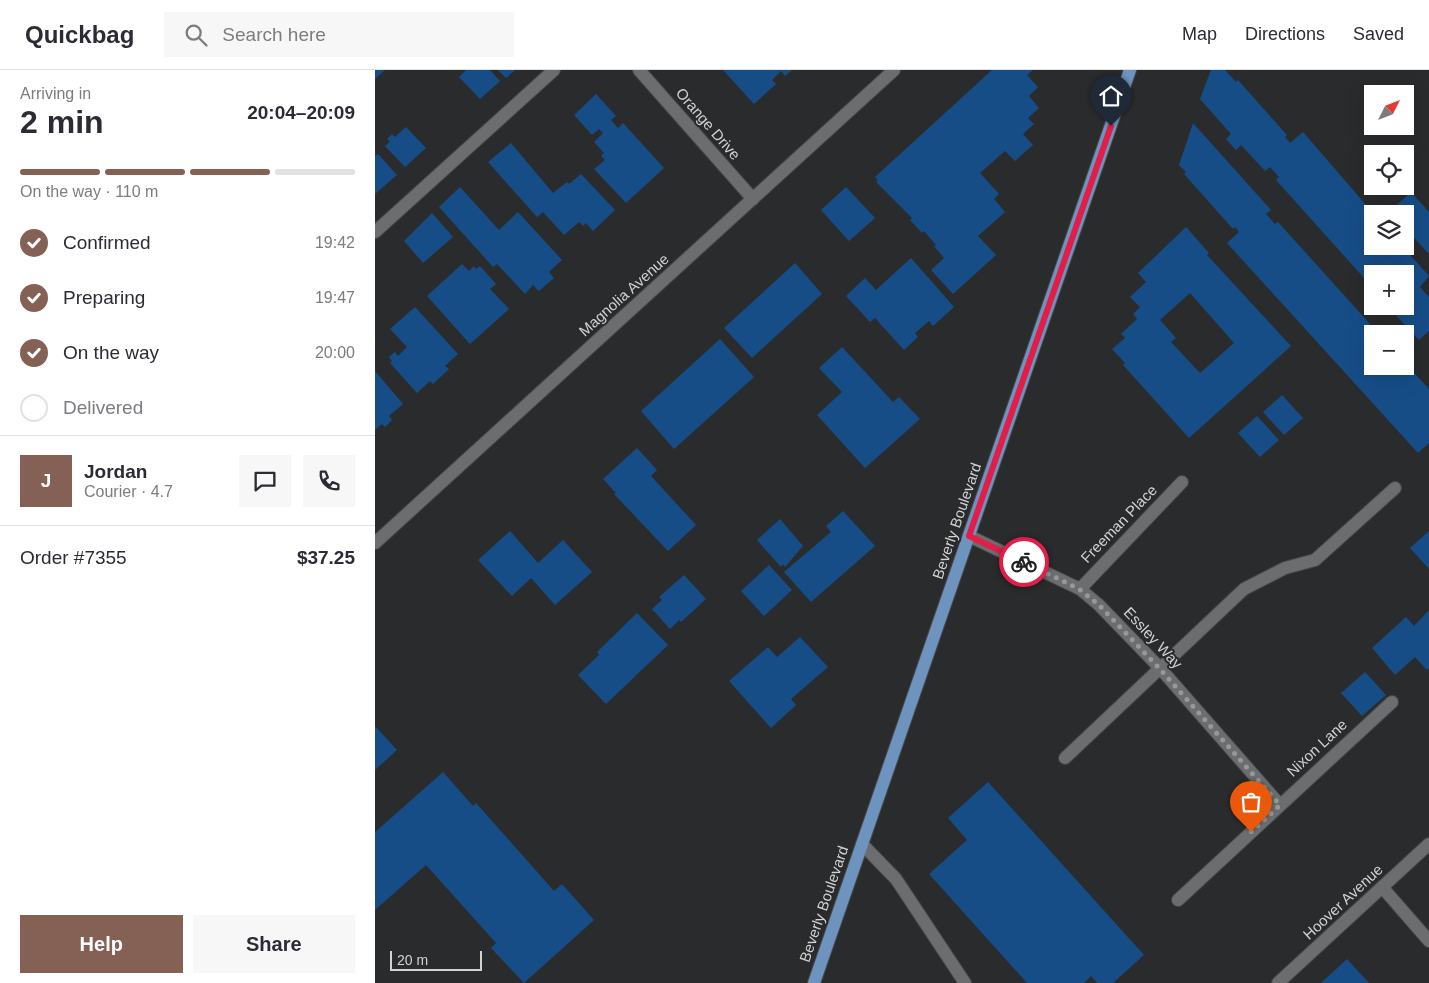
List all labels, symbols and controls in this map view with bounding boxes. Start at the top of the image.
search box [164,12,514,57]
text: Quickbag [25,21,134,48]
icon: search [182,21,210,49]
text: Search here [222,24,326,45]
text: Map [1182,24,1217,44]
text: Directions [1245,24,1325,44]
text: Saved [1353,24,1404,44]
pin [1090,75,1132,126]
icon: home [1097,82,1125,110]
street label: Orange Drive [673,84,744,163]
text: Arriving in [20,85,91,102]
north arrow [1364,85,1414,135]
map controls [1364,85,1414,375]
text: 20:04–20:09 [247,102,355,123]
text: 2 min [20,104,104,140]
button: locate [1364,145,1414,195]
text: On the way · 110 m [20,183,158,200]
button: layers [1364,205,1414,255]
icon: check [20,229,48,257]
text: Confirmed [63,232,151,253]
text: 19:42 [315,234,355,251]
street label: Magnolia Avenue [575,250,672,339]
button: + [1364,265,1414,315]
icon: check [20,284,48,312]
text: Preparing [63,287,145,308]
text: 19:47 [315,289,355,306]
button: − [1364,325,1414,375]
icon: check [20,339,48,367]
text: On the way [63,342,159,363]
text: 20:00 [315,344,355,361]
text: Delivered [63,397,143,418]
button: chat [239,455,291,507]
button: phone [303,455,355,507]
text: Jordan [84,461,147,482]
street label: Beverly Boulevard [929,461,984,581]
text: J [41,470,51,491]
street label: Freeman Place [1077,481,1160,566]
text: Courier · 4.7 [84,483,173,500]
courier [999,537,1049,587]
text: Order #7355 [20,547,127,568]
text: $37.25 [297,547,355,568]
icon: bike [1010,548,1038,576]
street label: Essley Way [1121,603,1186,672]
street label: Nixon Lane [1283,716,1350,780]
pin [1230,781,1272,832]
icon: bag [1237,788,1265,816]
street label: Beverly Boulevard [796,844,851,964]
street label: Hoover Avenue [1299,861,1386,943]
button: Help [20,915,183,973]
button: Share [193,915,355,973]
scale bar [390,948,483,971]
text: 20 m [397,952,428,968]

